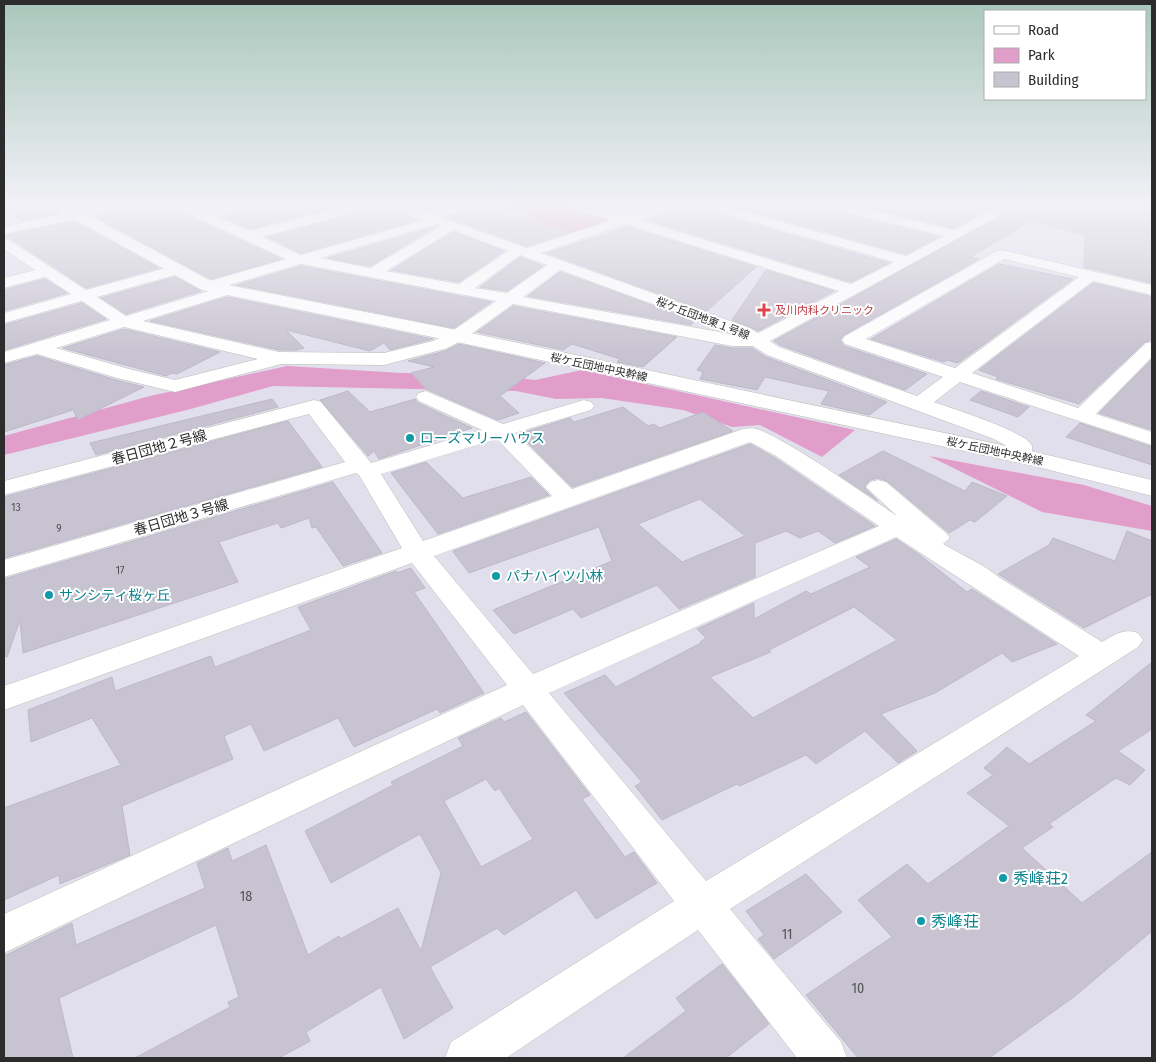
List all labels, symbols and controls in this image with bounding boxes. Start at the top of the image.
legend [984,10,1146,100]
text: Road [1028,21,1059,39]
text: Park [1028,46,1055,64]
text: Building [1028,71,1079,89]
street label: 桜ケ丘団地東１号線 [654,295,751,342]
marker: 及川内科クリニック [757,303,771,317]
place label: 及川内科クリニック [775,304,874,317]
street label: 桜ケ丘団地中央幹線 [549,351,649,384]
street label: 春日団地２号線 [110,427,209,468]
place label: ローズマリーハウス [420,430,545,447]
marker: ローズマリーハウス [404,432,416,444]
street label: 桜ケ丘団地中央幹線 [945,435,1045,468]
street label: 春日団地３号線 [132,496,231,539]
house number: 13 [11,501,21,514]
house number: 9 [56,522,62,535]
house number: 17 [116,564,125,577]
place label: パナハイツ小林 [506,568,604,585]
marker: パナハイツ小林 [490,570,502,582]
place label: サンシティ桜ヶ丘 [59,587,170,604]
marker: サンシティ桜ヶ丘 [43,589,55,601]
place label: 秀峰荘2 [1013,869,1068,888]
marker: 秀峰荘2 [997,872,1009,884]
house number: 18 [240,888,252,905]
place label: 秀峰荘 [931,912,979,931]
marker: 秀峰荘 [915,915,927,927]
house number: 11 [782,926,792,943]
house number: 10 [852,980,864,997]

